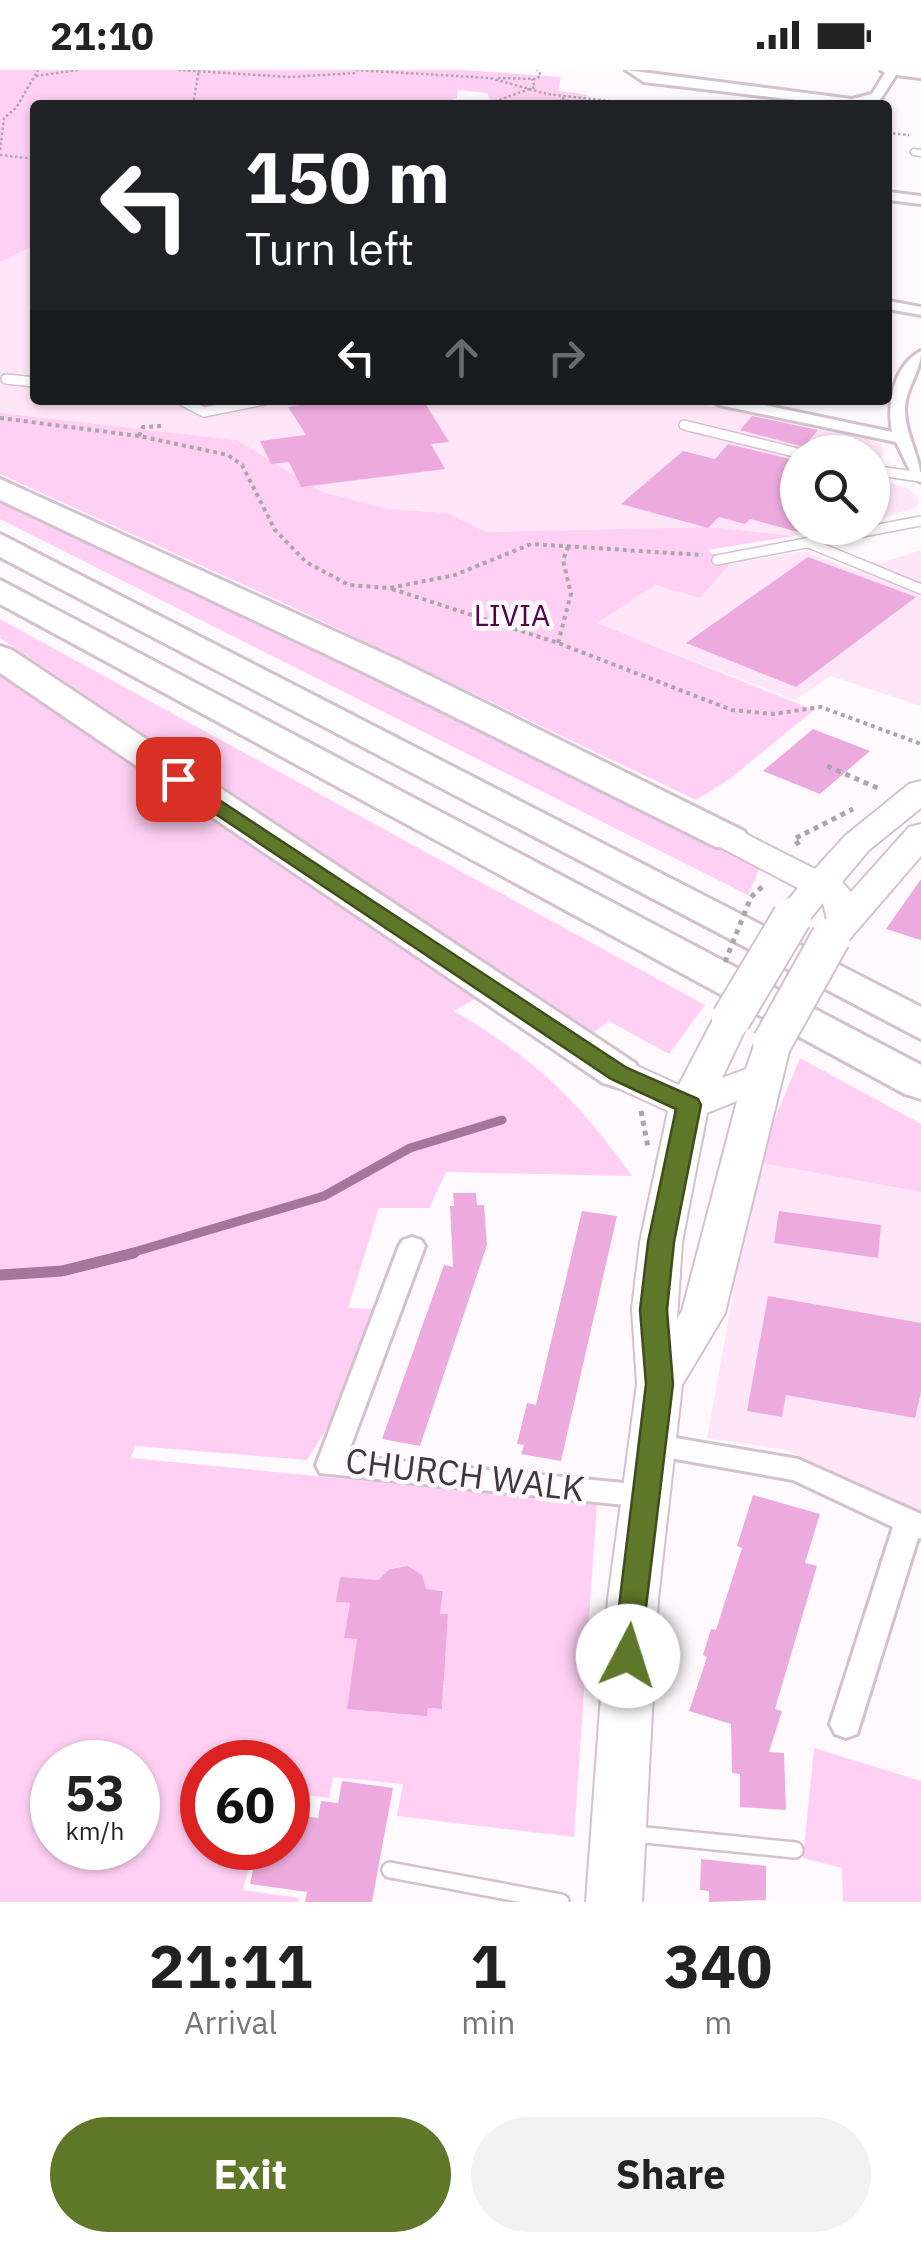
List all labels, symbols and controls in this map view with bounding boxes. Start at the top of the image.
text: 21:10 [50,11,154,60]
text: 150 m [245,131,450,222]
icon: left [80,140,210,270]
text: Turn left [245,219,414,277]
icon: left [329,330,384,385]
icon: ahead [434,330,489,385]
icon: right [539,330,594,385]
map controls [780,435,890,545]
button: search [780,435,890,545]
park label: LIVIA [474,595,550,634]
pin [136,737,221,822]
icon: arrive [151,752,206,807]
street label: CHURCH WALK [343,1437,587,1511]
position arrow [576,1604,680,1708]
speed limit sign: 60 [180,1740,310,1870]
text: 53 [65,1760,125,1825]
text: km/h [66,1814,124,1847]
text: 21:11 [149,1926,313,2005]
text: 1 [470,1926,506,2005]
text: 340 [664,1926,772,2005]
text: Arrival [184,2001,277,2043]
text: min [461,2001,515,2043]
text: m [704,2001,732,2043]
button: Exit [50,2117,451,2232]
button: Share [471,2117,871,2232]

